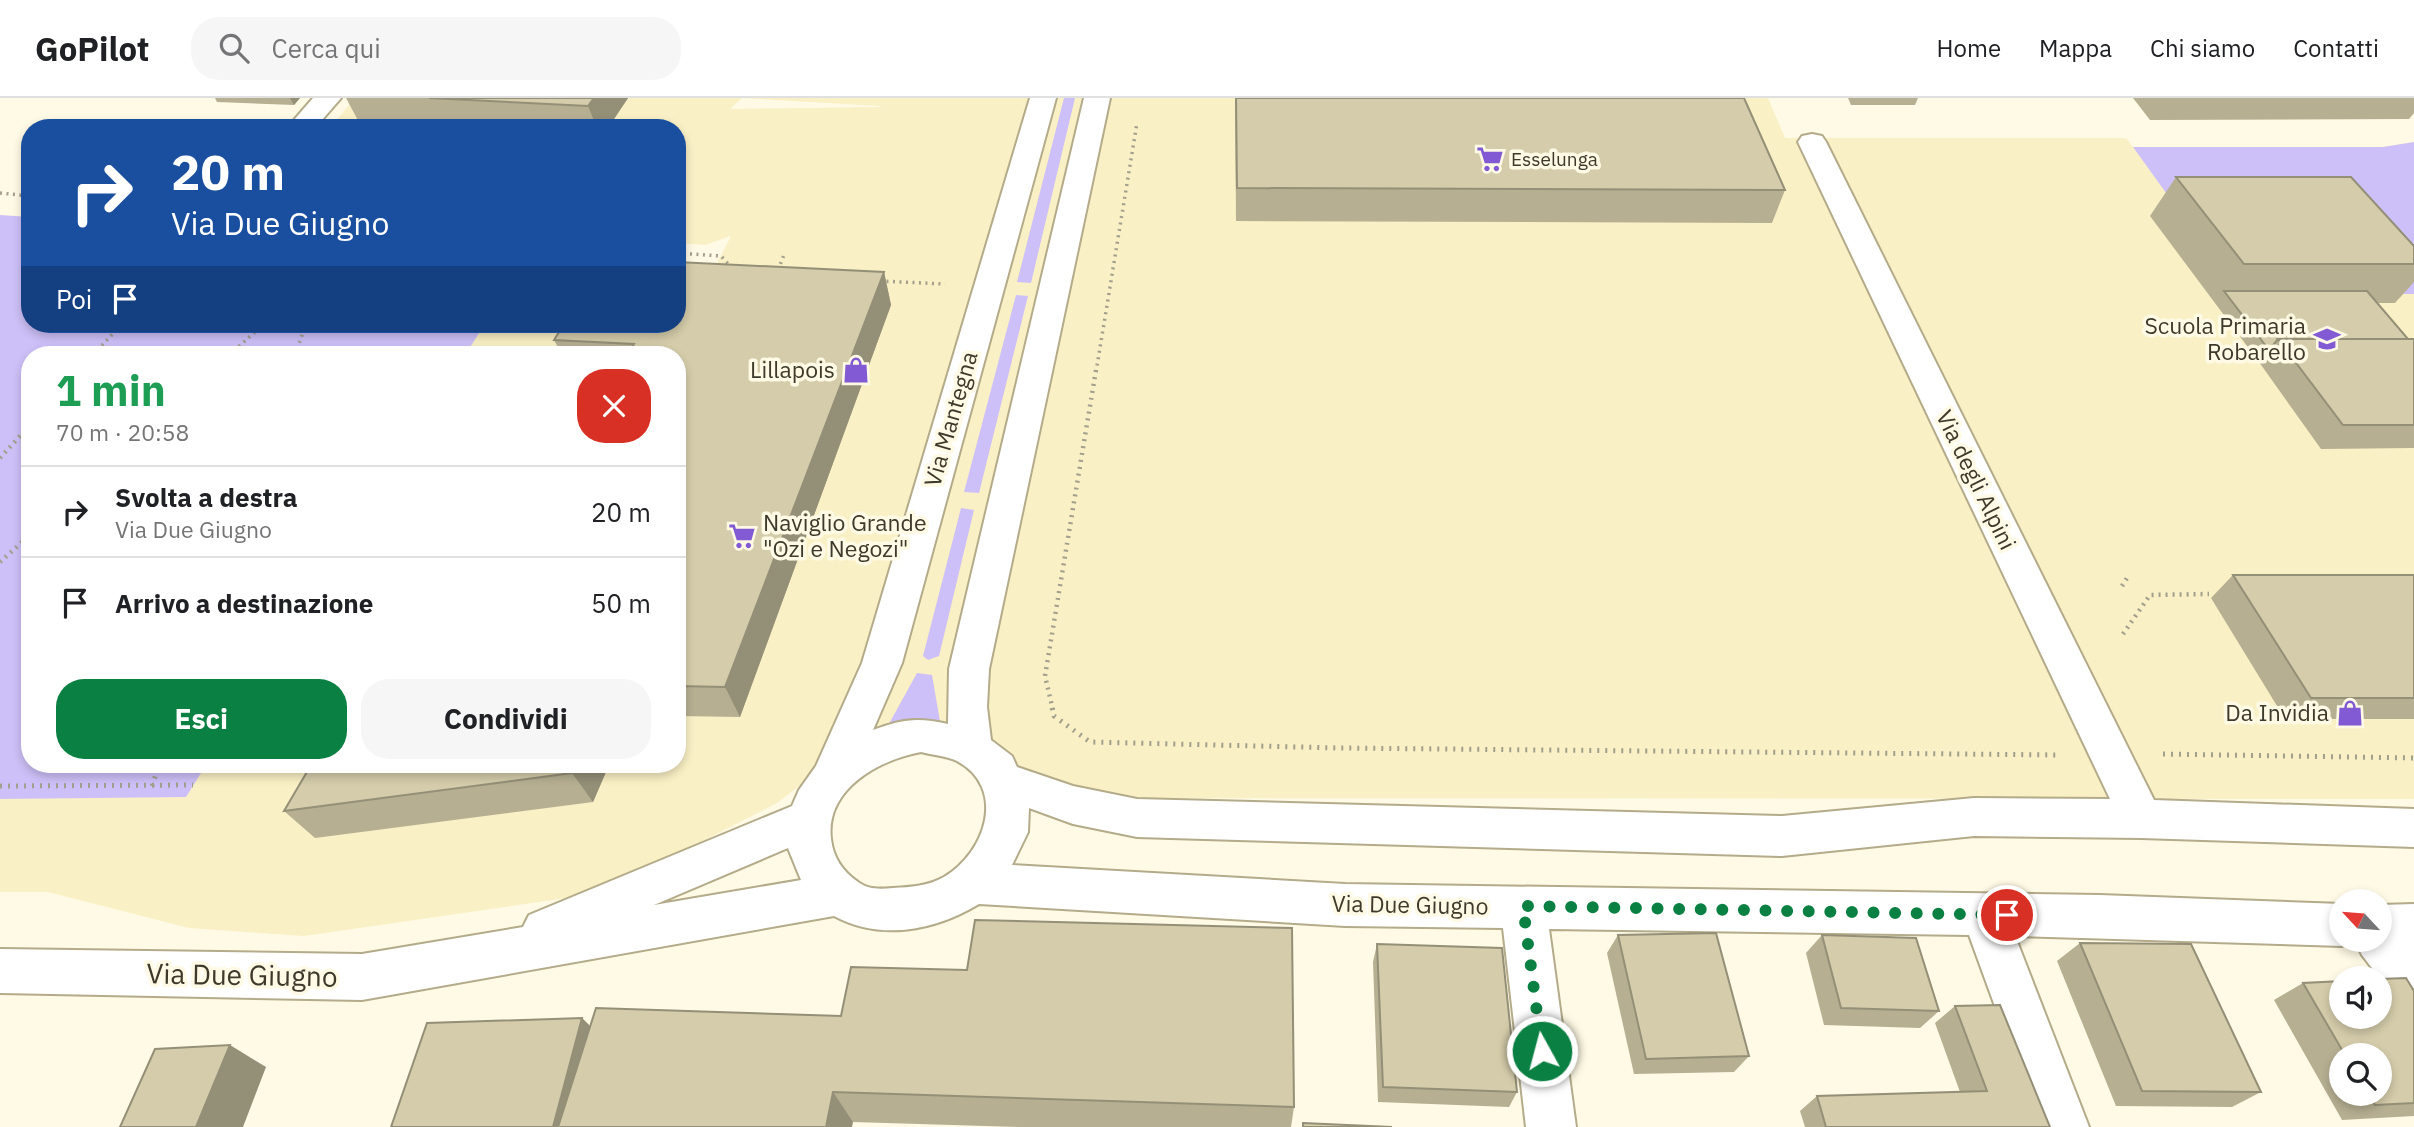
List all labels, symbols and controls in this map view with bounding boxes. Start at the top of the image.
search box [191,17,681,80]
text: GoPilot [35,27,149,70]
icon: search [215,29,253,67]
text: Cerca qui [271,31,381,65]
text: Home [1937,32,2001,64]
text: Mappa [2039,32,2112,64]
text: Chi siamo [2150,32,2255,64]
text: Contatti [2293,32,2379,64]
text: 20 m [171,140,285,203]
supermarket icon: Esselunga [1475,144,1505,174]
icon: right [56,147,147,238]
place label: Esselunga [1511,147,1598,171]
text: Via Due Giugno [171,202,389,244]
icon: arrive [106,280,144,318]
text: Poi [56,282,92,316]
place label: Scuola Primaria Robarello [2144,310,2306,366]
school or university icon: Scuola Primaria Robarello [2312,324,2342,354]
street label: Via Mantegna [916,347,984,490]
place label: Lillapois [750,354,835,384]
shop icon: Lillapois [841,355,871,385]
text: 1 min [56,363,166,418]
button: close [577,369,651,443]
street label: Via degli Alpini [1930,405,2024,554]
text: 70 m · 20:58 [56,417,189,447]
text: Svolta a destra [115,480,297,514]
icon: right [56,493,94,531]
text: 20 m [591,495,651,529]
place label: Naviglio Grande "Ozi e Negozi" [763,507,927,563]
text: Via Due Giugno [115,514,272,544]
supermarket icon: Naviglio Grande "Ozi e Negozi" [727,521,757,551]
icon: arrive [56,584,94,622]
text: Arrivo a destinazione [115,586,373,620]
text: 50 m [591,586,651,620]
button: Esci [56,679,347,759]
button: Condividi [361,679,651,759]
place label: Da Invidia [2225,697,2329,727]
shop icon: Da Invidia [2335,698,2365,728]
pin [1977,885,2037,945]
street label: Via Due Giugno [1331,888,1489,920]
north arrow [2329,889,2392,952]
map controls [2329,889,2392,1106]
icon: arrive [1988,896,2026,934]
street label: Via Due Giugno [146,954,338,995]
button: sound [2329,966,2392,1029]
position arrow [1505,1014,1579,1088]
button: search [2329,1043,2392,1106]

